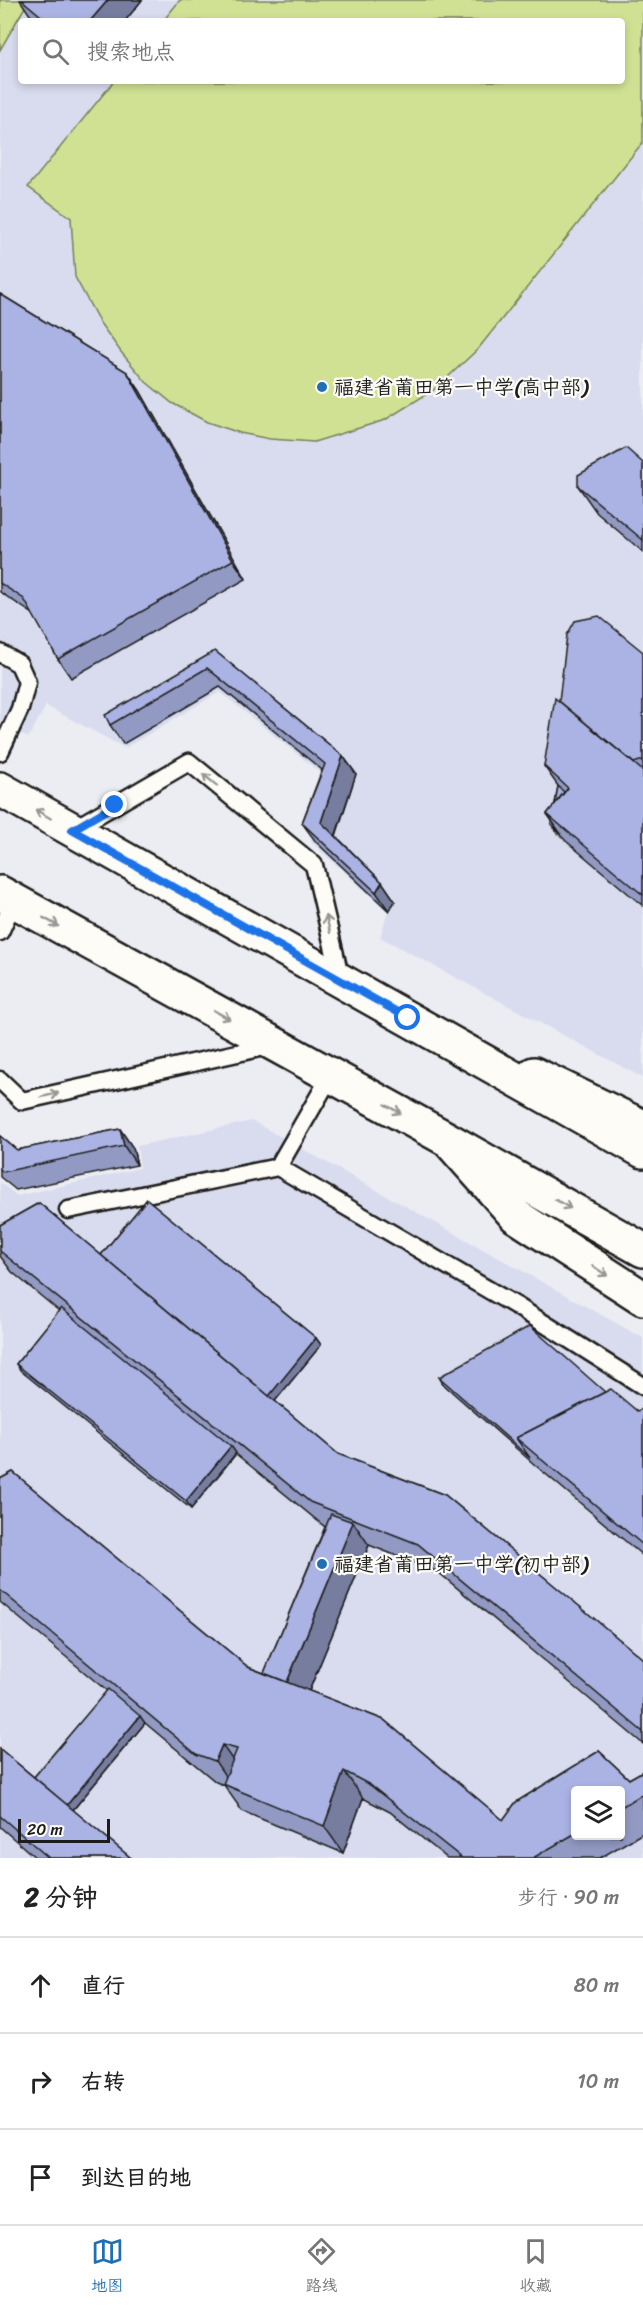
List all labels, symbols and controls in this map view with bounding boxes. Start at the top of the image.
search box [18,18,625,84]
text: 搜索地点 [87,32,175,71]
icon: search [39,35,72,68]
place label: 福建省莆田第一中学(高中部) [334,370,589,405]
marker: 福建省莆田第一中学(高中部) [315,380,329,394]
one-way arrow [202,773,218,786]
route end [101,791,127,817]
one-way arrow [35,807,52,819]
one-way arrow [321,915,333,934]
one-way arrow [42,916,59,928]
route start [394,1004,420,1030]
one-way arrow [213,1009,230,1021]
one-way arrow [40,1088,59,1100]
one-way arrow [384,1103,401,1115]
one-way arrow [554,1199,571,1211]
one-way arrow [591,1264,608,1277]
place label: 福建省莆田第一中学(初中部) [334,1547,589,1582]
marker: 福建省莆田第一中学(初中部) [315,1557,329,1571]
map controls [571,1786,625,1840]
button: layers [571,1786,625,1840]
text: 20 m [27,1815,63,1844]
scale bar [18,1816,110,1844]
text: 2 分钟 [24,1874,98,1920]
text: 步行 · 90 m [518,1880,619,1915]
text: 直行 [81,1966,125,2005]
text: 80 m [574,1968,619,2003]
icon: ahead [24,1969,57,2002]
text: 右转 [81,2062,125,2101]
text: 10 m [577,2064,619,2099]
icon: right [24,2065,57,2098]
text: 到达目的地 [81,2158,191,2197]
icon: arrive [24,2161,57,2194]
tab: 地图 [91,2235,124,2300]
tab: 路线 [305,2235,338,2300]
tab: 收藏 [519,2235,552,2300]

